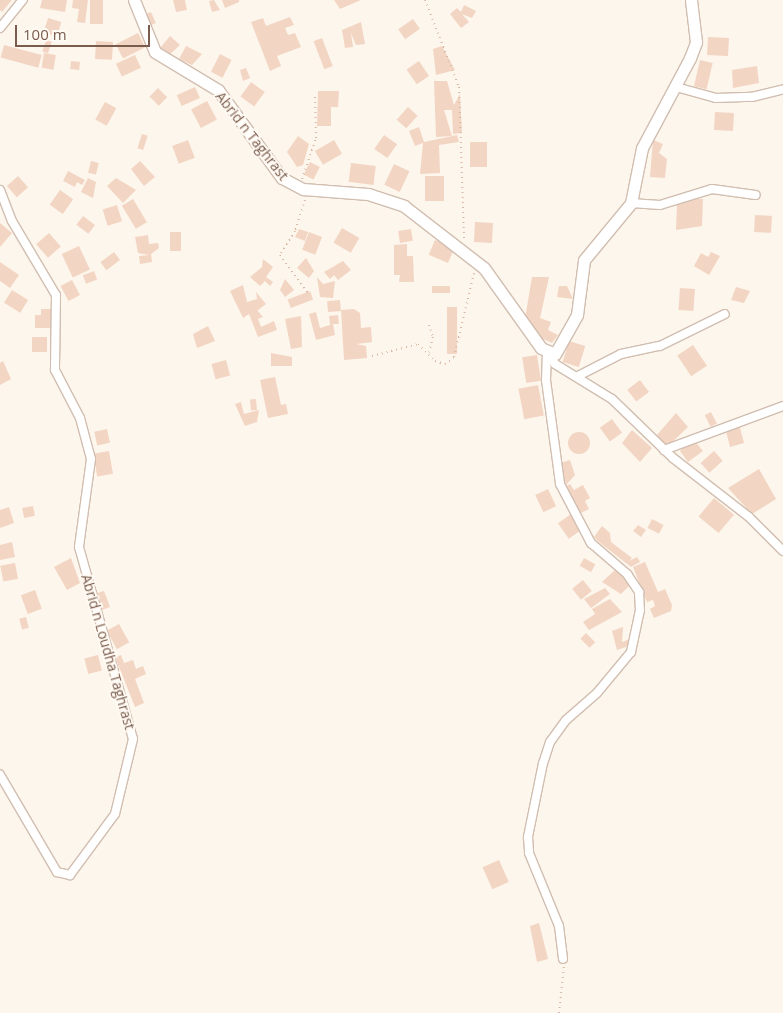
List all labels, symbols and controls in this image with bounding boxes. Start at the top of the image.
scale bar [18,15,152,47]
text: 100 m [23,24,67,44]
street label: Abrid n Taghrast [212,88,292,184]
street label: Abrid n Loudha Taghrast [78,572,138,732]

